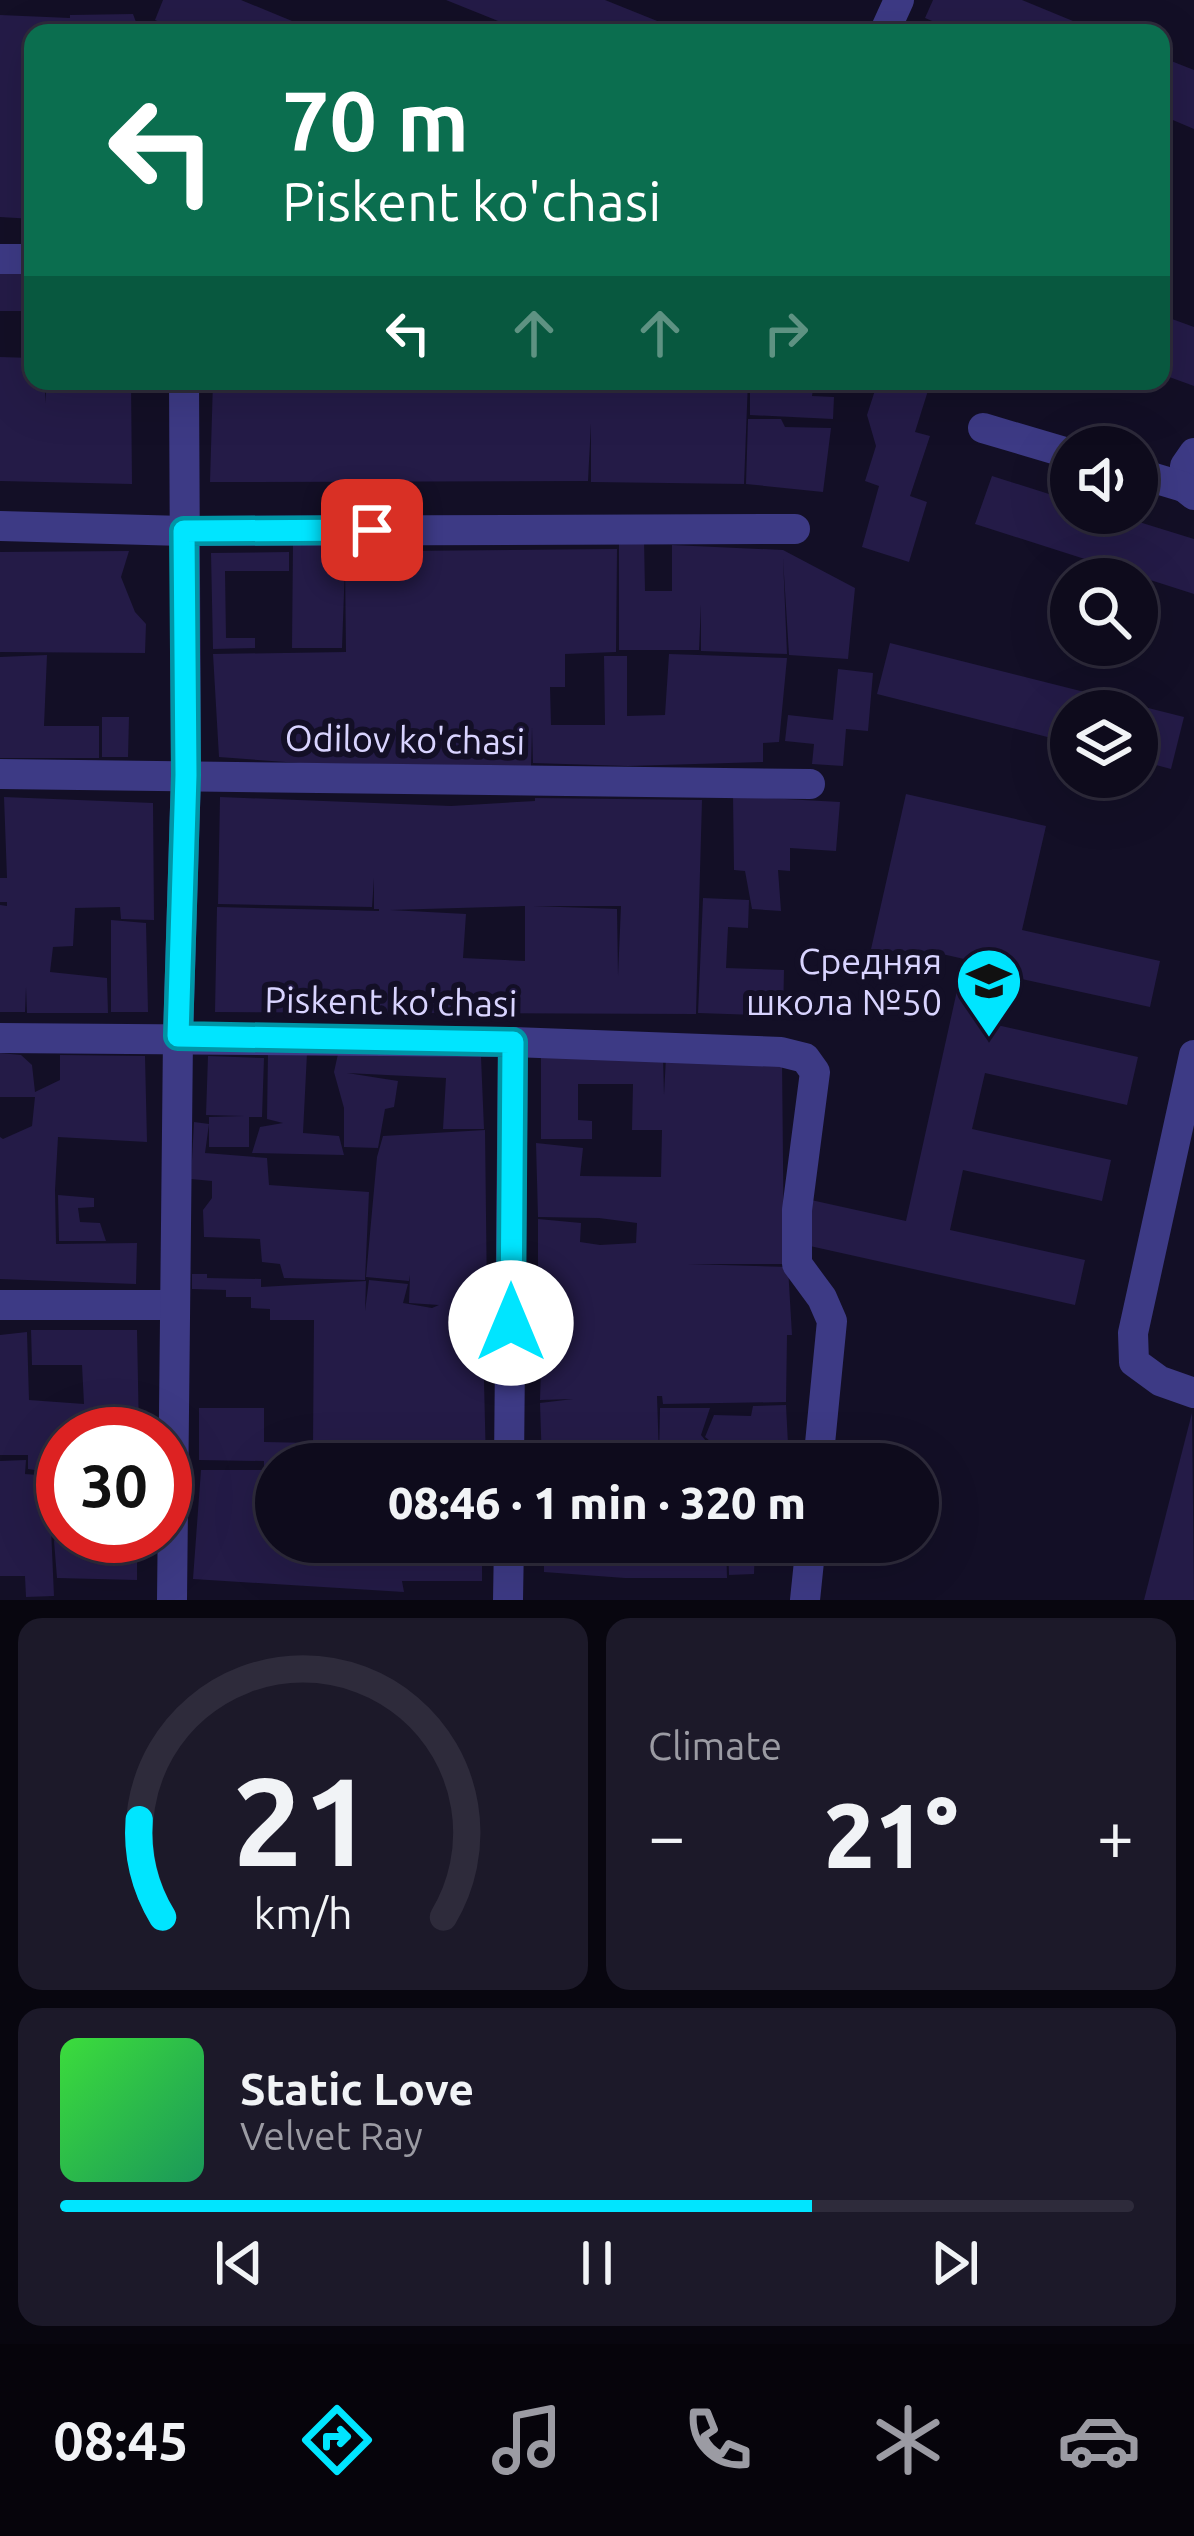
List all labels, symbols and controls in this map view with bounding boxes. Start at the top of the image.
icon: left [84,72,240,228]
text: 70 m [282,73,469,167]
text: Piskent ko'chasi [282,171,661,231]
icon: left [375,300,441,366]
icon: ahead [501,300,567,366]
icon: ahead [627,300,693,366]
icon: right [753,300,819,366]
map controls [1050,426,1158,798]
button: sound [1050,426,1158,534]
pin [321,479,423,581]
icon: arrive [339,497,405,563]
button: search [1050,558,1158,666]
button: layers [1050,690,1158,798]
street label: Odilov ko'chasi [284,716,526,762]
place label: Средняя школа №50 [746,940,942,1022]
school or university icon: Средняя школа №50 [954,946,1024,1040]
street label: Piskent ko'chasi [264,978,518,1024]
position arrow [448,1260,574,1386]
speed limit sign: 30 [36,1407,192,1563]
text: 08:46 · 1 min · 320 m [388,1477,806,1528]
text: Climate [648,1724,782,1767]
text: 21 [233,1750,373,1890]
text: 21° [824,1784,958,1885]
text: − [648,1798,685,1872]
text: + [1097,1798,1134,1872]
text: km/h [253,1889,353,1937]
text: Static Love [240,2063,474,2114]
text: Velvet Ray [240,2114,423,2157]
icon: previous [206,2230,272,2296]
icon: pause [564,2230,630,2296]
icon: next [922,2230,988,2296]
icon: directions [295,2398,379,2482]
icon: music [485,2398,569,2482]
icon: phone [676,2398,760,2482]
icon: climate [866,2398,950,2482]
icon: car [1057,2398,1141,2482]
text: 08:45 [53,2410,188,2470]

